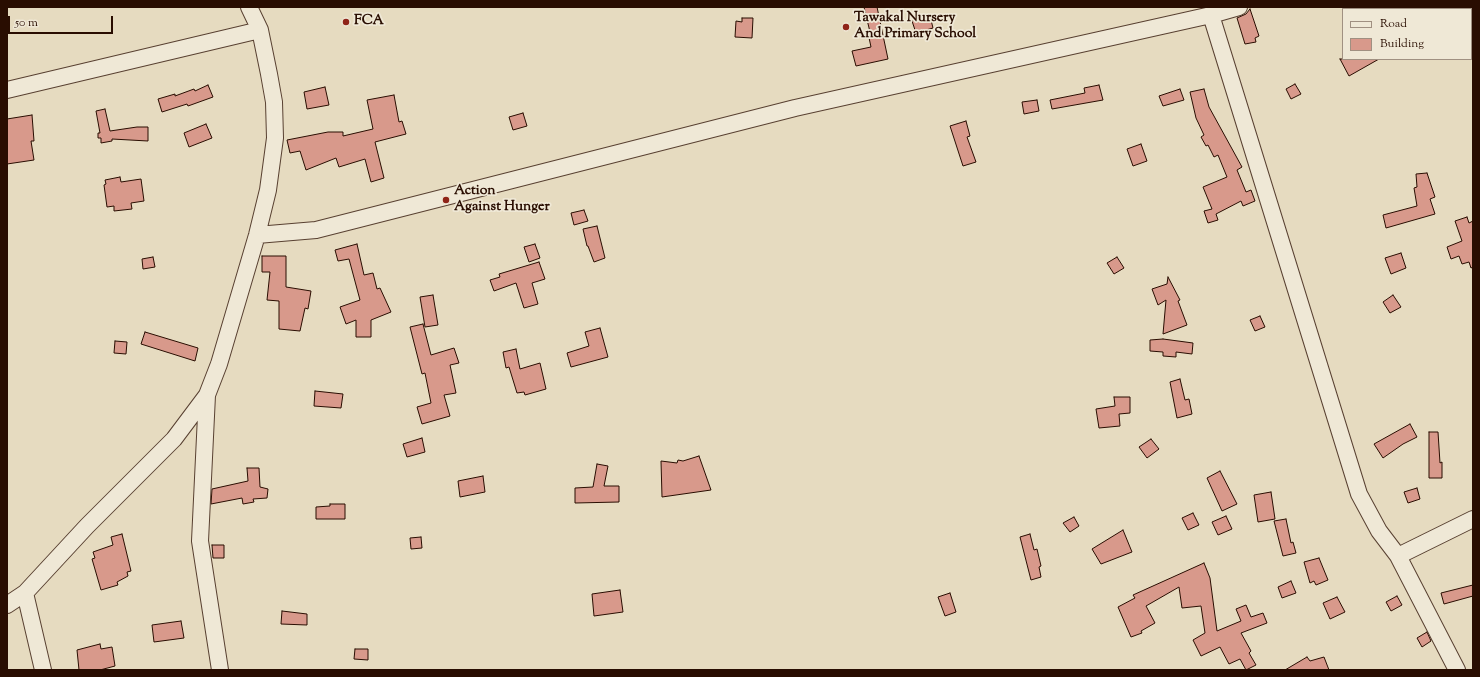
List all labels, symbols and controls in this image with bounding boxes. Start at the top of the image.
scale bar [10,8,115,34]
legend [1342,8,1472,60]
place label: Tawakal Nursery And Primary School [854,11,976,44]
text: 50 m [15,14,38,32]
place label: FCA [354,14,384,30]
text: Road [1380,15,1407,33]
marker: FCA [341,17,351,27]
marker: Tawakal Nursery And Primary School [841,22,851,32]
text: Building [1380,35,1424,53]
place label: Action Against Hunger [454,184,550,216]
marker: Action Against Hunger [441,195,451,205]

